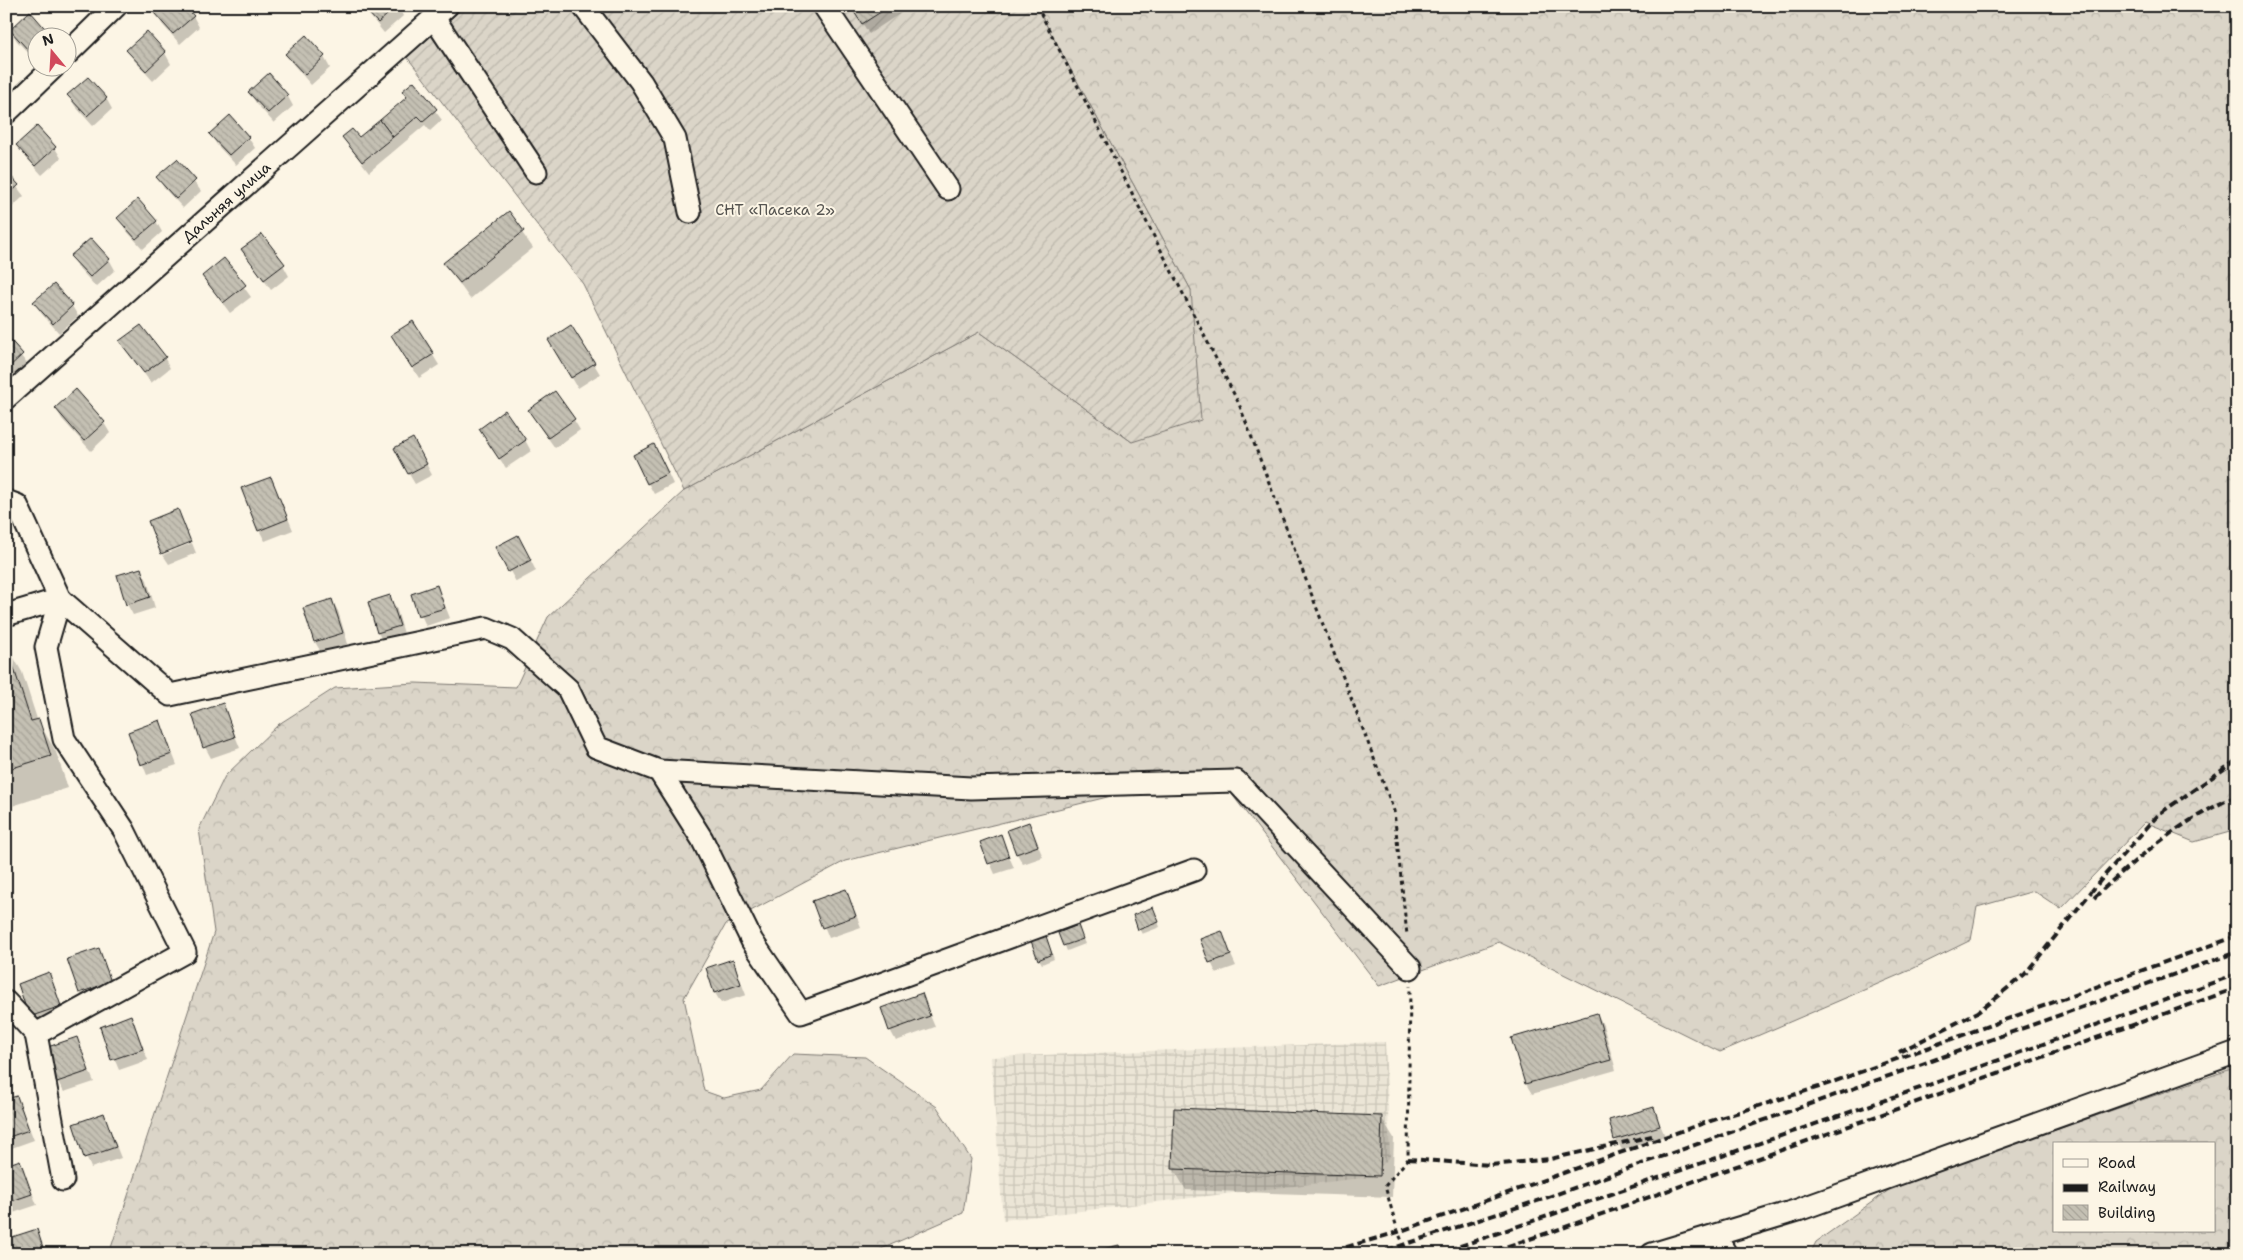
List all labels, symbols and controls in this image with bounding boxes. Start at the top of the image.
north arrow [28,28,78,78]
text: N [40,29,56,50]
street label: Дальняя улица [178,157,276,247]
park label: СНТ «Пасека 2» [715,200,835,220]
legend [2053,1142,2216,1232]
text: Road [2098,1153,2136,1173]
text: Railway [2098,1177,2156,1197]
text: Building [2098,1203,2155,1223]

